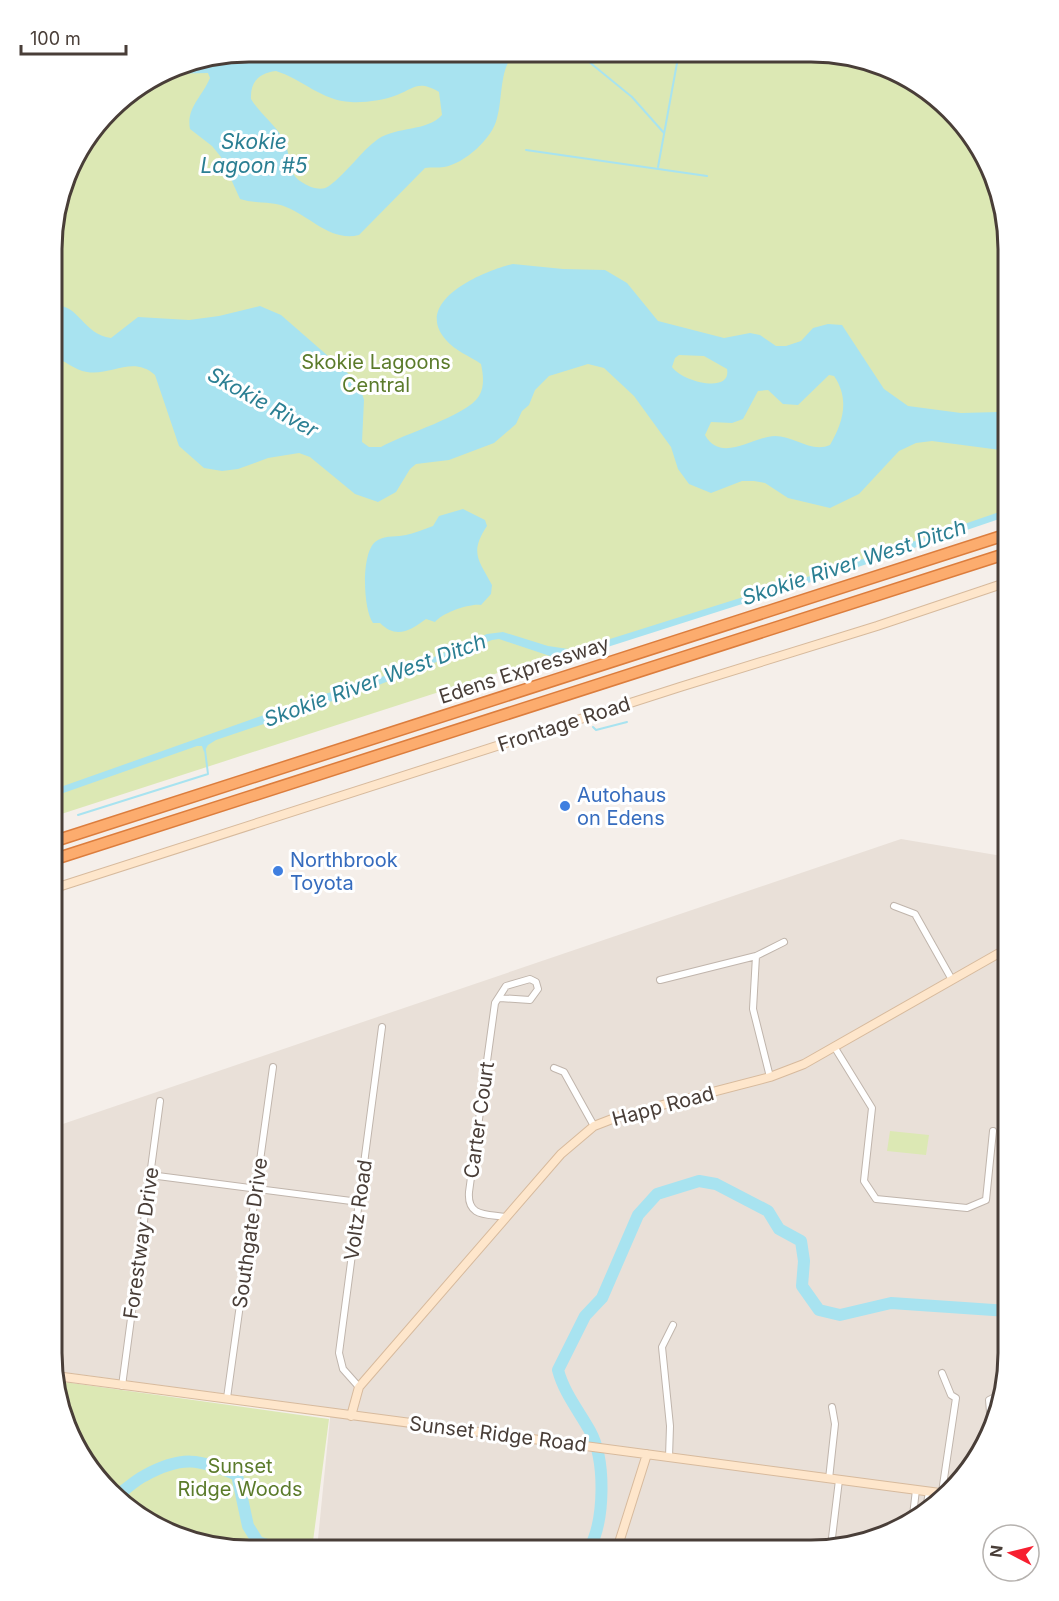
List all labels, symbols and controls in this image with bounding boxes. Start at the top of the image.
scale bar [21,18,126,56]
text: 100 m [30,28,81,49]
water label: Skokie Lagoon #5 [200,129,308,178]
park label: Skokie Lagoons Central [301,350,451,397]
water label: Skokie River [204,362,323,443]
water label: Skokie River West Ditch [739,514,969,610]
water label: Skokie River West Ditch [260,628,490,732]
street label: Edens Expressway [436,631,612,709]
street label: Frontage Road [495,691,633,757]
place label: Autohaus on Edens [577,783,666,830]
marker: Autohaus on Edens [558,799,572,813]
place label: Northbrook Toyota [290,848,398,895]
marker: Northbrook Toyota [271,864,285,878]
street label: Carter Court [459,1060,499,1180]
street label: Happ Road [609,1081,717,1131]
street label: Southgate Drive [228,1156,272,1310]
street label: Voltz Road [339,1158,377,1262]
street label: Forestway Drive [118,1166,164,1320]
street label: Sunset Ridge Road [408,1411,588,1457]
park label: Sunset Ridge Woods [178,1454,303,1501]
north arrow [981,1523,1041,1583]
text: N [985,1544,1007,1558]

